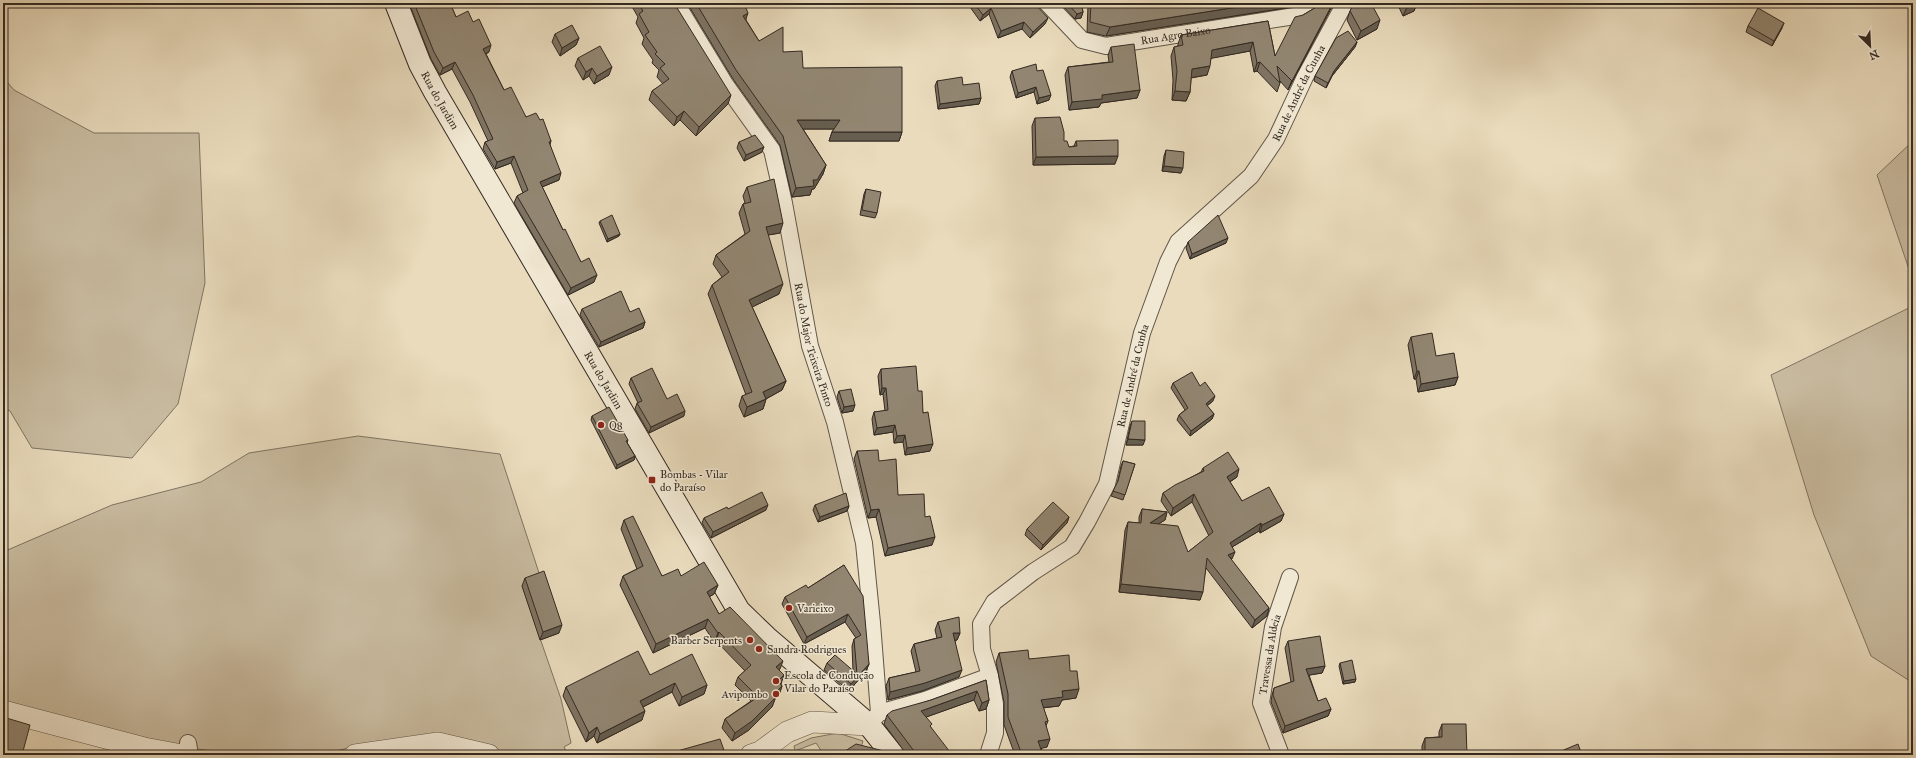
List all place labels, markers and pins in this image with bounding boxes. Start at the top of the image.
place label: Q8 [609,419,625,432]
marker: Q8 [596,420,606,430]
place label: Bombas - Vilar do Paraíso [660,468,729,494]
marker: Bombas - Vilar do Paraíso [647,475,657,485]
place label: Varieixo [796,602,834,615]
marker: Varieixo [784,603,794,613]
place label: Barber Serpents [671,634,742,647]
marker: Barber Serpents [745,635,755,645]
place label: Sandra Rodrigues [767,643,846,656]
marker: Sandra Rodrigues [754,644,764,654]
place label: Escola de Condução Vilar do Paraíso [783,669,874,695]
marker: Escola de Condução Vilar do Paraíso [771,676,781,686]
place label: Avipombo [720,688,768,701]
marker: Avipombo [771,689,781,699]

